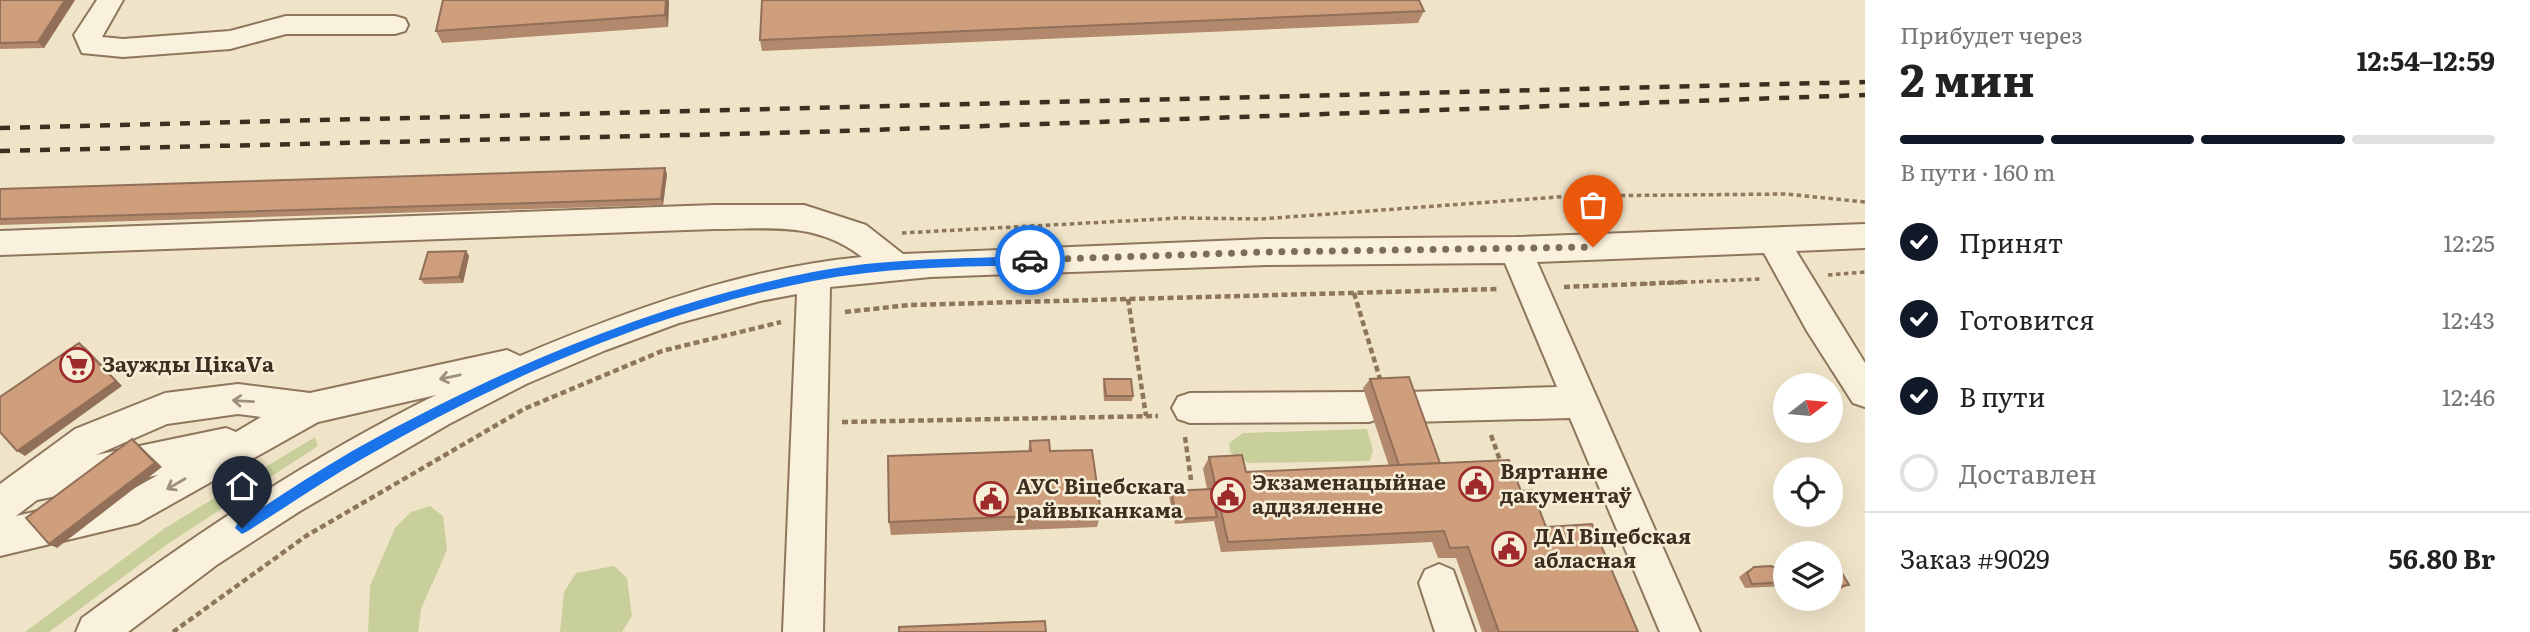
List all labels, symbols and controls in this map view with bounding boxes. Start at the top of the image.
text: Прибудет через [1900,17,2083,51]
text: 12:54–12:59 [2357,40,2495,79]
text: 2 мин [1900,43,2035,111]
text: В пути · 160 m [1900,154,2055,188]
pin [1563,175,1623,247]
icon: bag [1574,186,1612,224]
text: Принят [1959,222,2063,261]
icon: check [1900,223,1938,261]
courier [995,225,1065,295]
text: 12:25 [2443,225,2495,259]
icon: car [1011,241,1049,279]
text: Готовится [1959,299,2095,338]
icon: check [1900,300,1938,338]
text: 12:43 [2442,302,2495,336]
supermarket icon: Заужды ЦікаVа [58,346,96,384]
place label: Заужды ЦікаVа [102,347,275,378]
one-way arrow [439,371,462,385]
north arrow [1773,373,1843,443]
map controls [1773,373,1843,611]
text: В пути [1959,376,2046,415]
icon: check [1900,377,1938,415]
text: 12:46 [2442,379,2495,413]
one-way arrow [231,394,254,407]
text: Доставлен [1959,453,2097,492]
place label: Вяртанне дакументаў [1500,454,1632,509]
pin [212,456,272,528]
button: locate [1773,457,1843,527]
place label: Экзаменацыйнае аддзяленне [1252,465,1446,520]
public building icon: Вяртанне дакументаў [1457,465,1495,503]
icon: home [223,467,261,505]
place label: АУС Віцебскага райвыканкама [1016,469,1187,524]
public building icon: Экзаменацыйнае аддзяленне [1209,476,1247,514]
one-way arrow [166,477,186,491]
public building icon: АУС Віцебскага райвыканкама [972,480,1010,518]
place label: ДАІ Віцебская абласная [1534,519,1691,574]
public building icon: ДАІ Віцебская абласная [1490,530,1528,568]
text: Заказ #9029 [1900,538,2050,577]
text: 56.80 Br [2389,538,2495,577]
button: layers [1773,541,1843,611]

